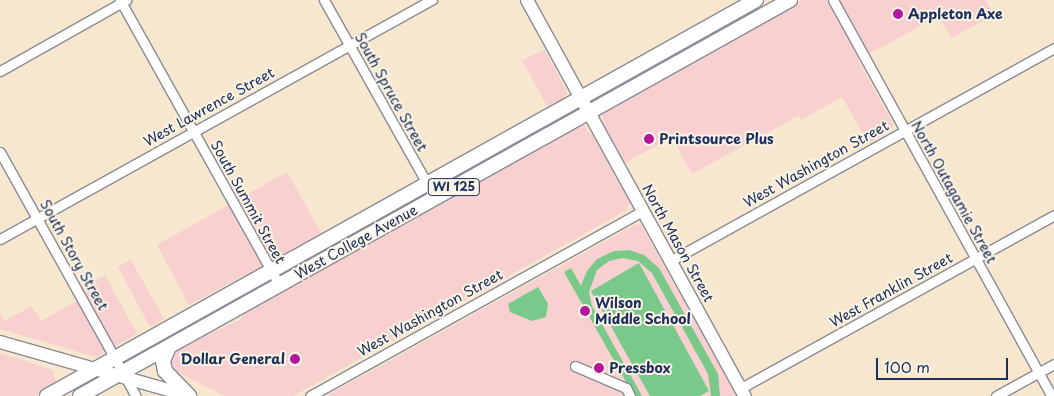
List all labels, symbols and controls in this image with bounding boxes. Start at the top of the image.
place label: Appleton Axe [908,6,1003,22]
marker: Appleton Axe [892,8,904,20]
street label: South Spruce Street [351,28,431,156]
street label: West Lawrence Street [140,64,278,150]
street label: North Outagamie Street [907,116,1001,268]
street label: West Washington Street [741,117,891,211]
place label: Printsource Plus [659,131,774,147]
marker: Printsource Plus [643,133,655,145]
street label: South Summit Street [206,136,290,268]
road number: WI 125 [428,178,480,196]
street label: North Mason Street [638,180,718,306]
street label: South Story Street [36,196,112,314]
street label: West College Avenue [291,201,421,283]
street label: West Franklin Street [826,249,956,331]
street label: West Washington Street [355,266,505,360]
place label: Wilson Middle School [595,295,692,328]
marker: Wilson Middle School [579,305,591,317]
scale bar [879,348,1012,380]
place label: Dollar General [180,351,285,367]
marker: Dollar General [289,353,301,365]
text: 100 m [884,355,930,378]
place label: Pressbox [609,360,671,376]
marker: Pressbox [593,362,605,374]

